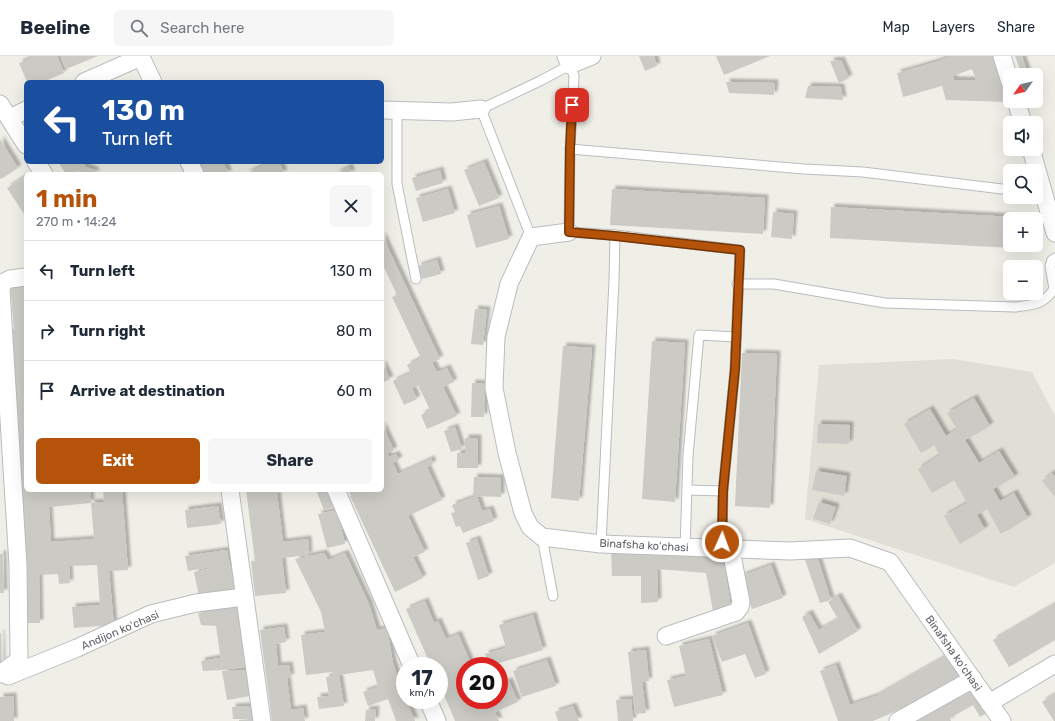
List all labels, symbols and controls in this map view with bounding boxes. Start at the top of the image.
search box [114,10,394,46]
text: Beeline [20,16,90,39]
icon: search [128,17,150,39]
text: Search here [160,19,244,37]
text: Map [883,19,910,36]
text: Layers [932,19,975,36]
text: Share [997,19,1035,36]
north arrow [1003,68,1043,108]
map controls [1003,68,1043,300]
pin [555,88,589,122]
text: 130 m [102,94,185,127]
icon: arrive [561,94,583,116]
icon: left [36,96,88,148]
button: sound [1003,116,1043,156]
text: Turn left [102,128,172,150]
button: search [1003,164,1043,204]
text: 1 min [36,185,97,213]
button: close [330,185,372,227]
button: + [1003,212,1043,252]
text: 270 m · 14:24 [36,214,117,229]
icon: left [36,260,58,282]
button: − [1003,260,1043,300]
text: Turn left [70,262,135,280]
text: 130 m [330,262,372,280]
icon: right [36,320,58,342]
text: Turn right [70,322,145,340]
text: 80 m [336,322,372,340]
icon: arrive [36,380,58,402]
text: Arrive at destination [70,382,225,400]
text: 60 m [336,382,372,400]
button: Exit [36,438,200,484]
button: Share [208,438,372,484]
position arrow [701,521,743,563]
street label: Binafsha koʻchasi [599,537,689,554]
street label: Andijon koʻchasi [79,608,161,653]
street label: Binafsha koʻchasi [923,613,985,694]
speed limit sign: 20 [456,657,508,709]
text: 17 [411,666,433,690]
text: km/h [410,687,434,699]

